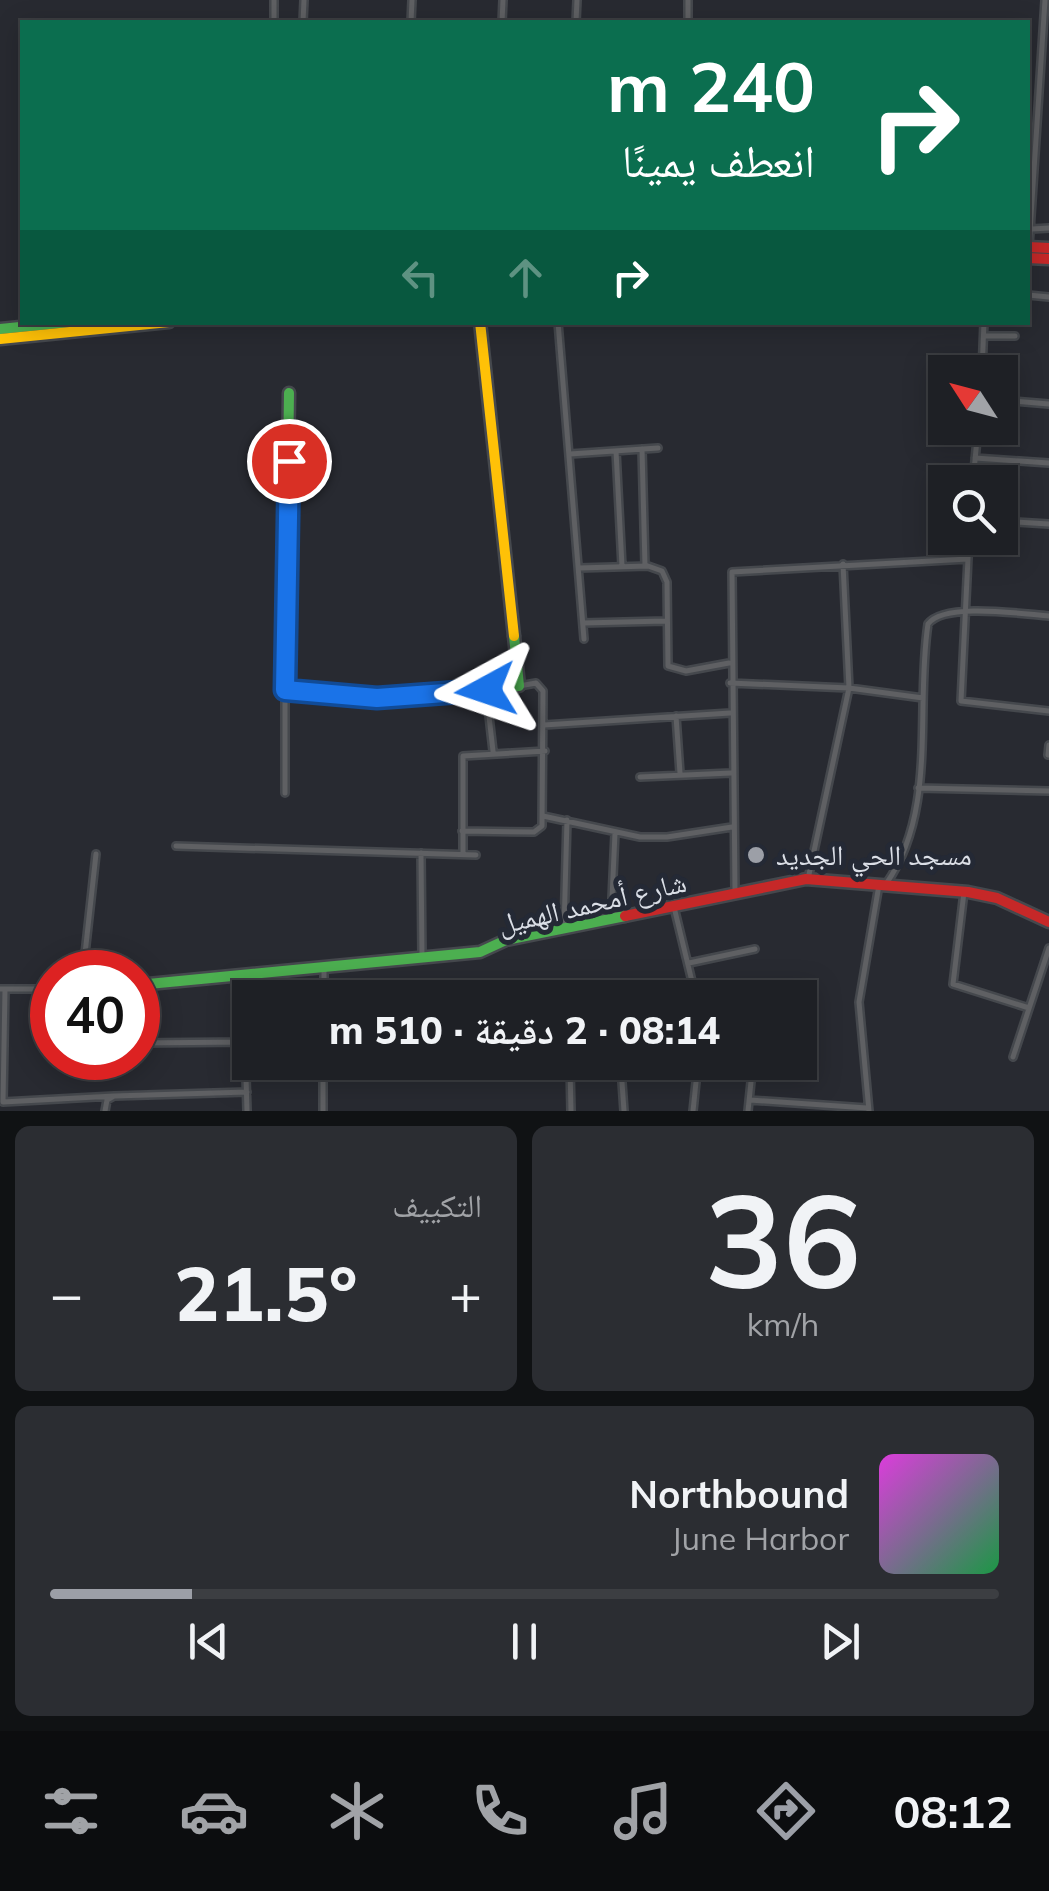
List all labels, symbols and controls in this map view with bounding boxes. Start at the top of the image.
text: 240 m [607,42,815,130]
icon: right [850,60,980,190]
text: انعطف يمينًا [622,132,815,188]
icon: left [393,250,448,305]
icon: ahead [498,250,553,305]
icon: right [603,250,658,305]
north arrow [928,355,1018,445]
map controls [928,355,1018,555]
pin [247,419,332,504]
icon: arrive [262,434,317,489]
button: search [928,465,1018,555]
position arrow [434,638,538,742]
place label: مسجد الحي الجديد [776,837,972,878]
marker: مسجد الحي الجديد [745,844,767,866]
street label: شارع أمحمد الهميل [494,864,690,942]
speed limit sign: 40 [30,950,160,1080]
text: 08:14 · 2 دقيقة · 510 m [329,1006,720,1054]
text: 36 [705,1157,861,1321]
text: التكييف [392,1185,482,1225]
text: 21.5° [174,1246,358,1340]
text: − [50,1259,83,1328]
text: + [449,1259,482,1328]
text: km/h [747,1304,819,1344]
text: Northbound [629,1470,849,1518]
text: June Harbor [671,1518,849,1558]
icon: previous [181,1614,236,1669]
icon: pause [497,1614,552,1669]
icon: next [813,1614,868,1669]
icon: filters [36,1776,106,1846]
icon: car [179,1776,249,1846]
icon: climate [322,1776,392,1846]
icon: phone [465,1776,535,1846]
icon: music [608,1776,678,1846]
icon: directions [751,1776,821,1846]
text: 08:12 [893,1783,1013,1839]

